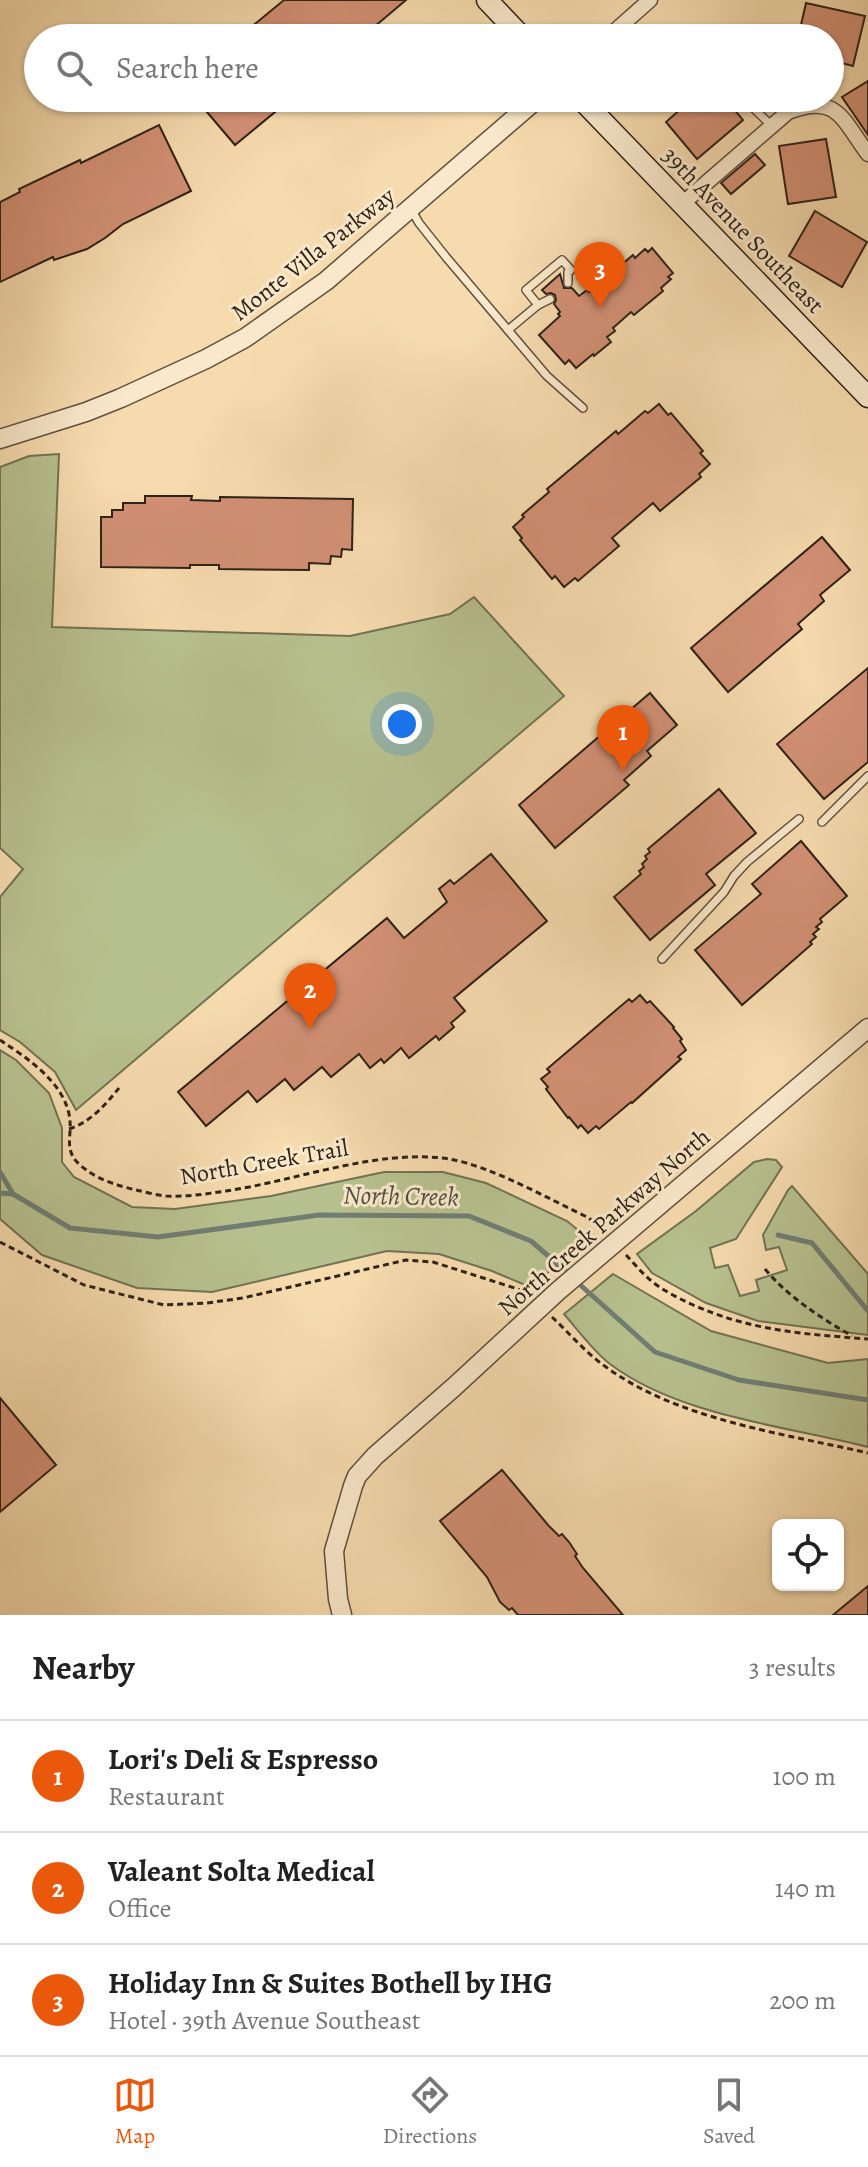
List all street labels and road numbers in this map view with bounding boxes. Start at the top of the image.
street label: 39th Avenue Southeast [655,140,831,320]
street label: Monte Villa Parkway [225,180,402,328]
street label: North Creek Parkway North [491,1121,717,1323]
street label: North Creek Trail [177,1131,351,1193]

